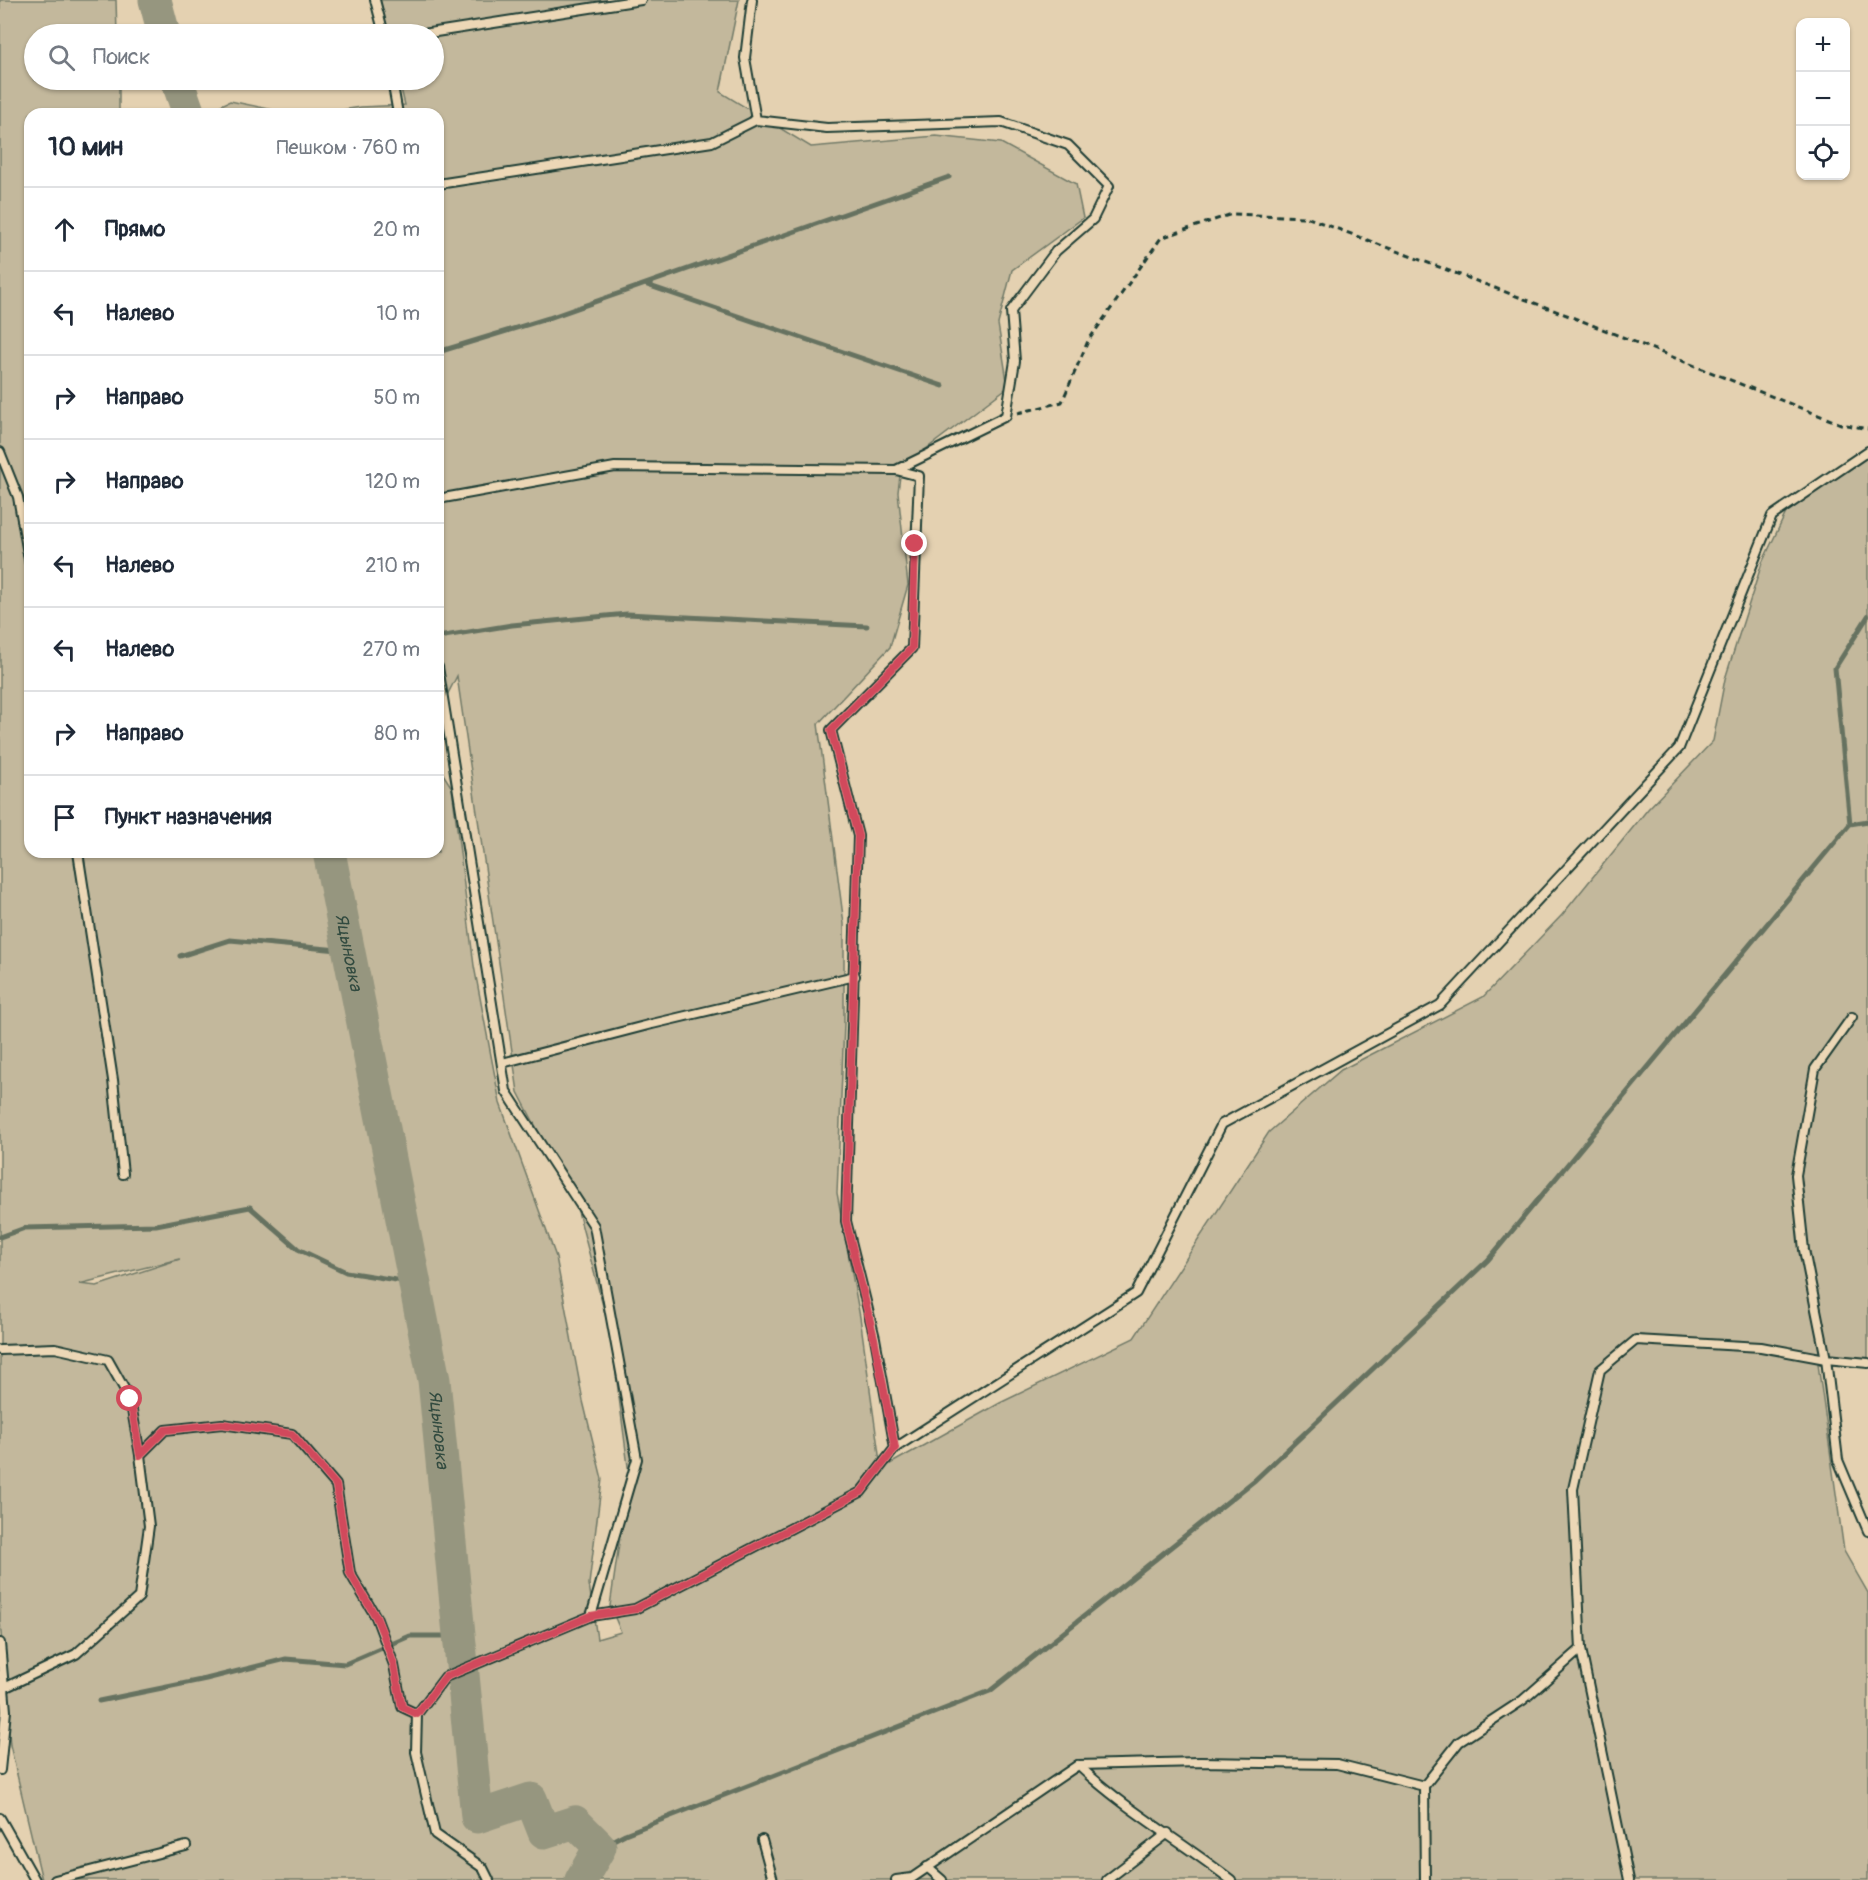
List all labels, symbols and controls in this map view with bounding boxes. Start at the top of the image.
map controls [1796,18,1850,180]
button: + [1796,18,1850,72]
search box [24,24,444,90]
icon: search [45,41,78,74]
text: Поиск [93,43,150,71]
button: − [1796,72,1850,126]
button: locate [1796,126,1850,180]
text: 10 мин [48,131,123,163]
text: Пешком · 760 m [277,135,420,160]
icon: ahead [48,213,81,246]
text: Прямо [105,215,165,243]
text: 20 m [373,217,420,242]
icon: left [48,297,81,330]
text: Налево [105,299,174,327]
text: 10 m [376,301,420,326]
icon: right [48,381,81,414]
text: Направо [105,383,184,411]
text: 50 m [373,385,420,410]
icon: right [48,465,81,498]
text: Направо [105,467,184,495]
text: 120 m [365,469,420,494]
route end [901,530,927,556]
icon: left [48,549,81,582]
text: Налево [105,551,174,579]
text: 210 m [365,553,420,578]
icon: left [48,633,81,666]
text: Налево [105,635,174,663]
text: 270 m [362,637,420,662]
icon: right [48,717,81,750]
text: Направо [105,719,184,747]
text: 80 m [374,721,420,746]
icon: arrive [48,801,81,834]
text: Пункт назначения [105,803,272,831]
water label: Яцыновка [330,911,368,994]
route start [116,1385,142,1411]
water label: Яцыновка [424,1389,454,1471]

